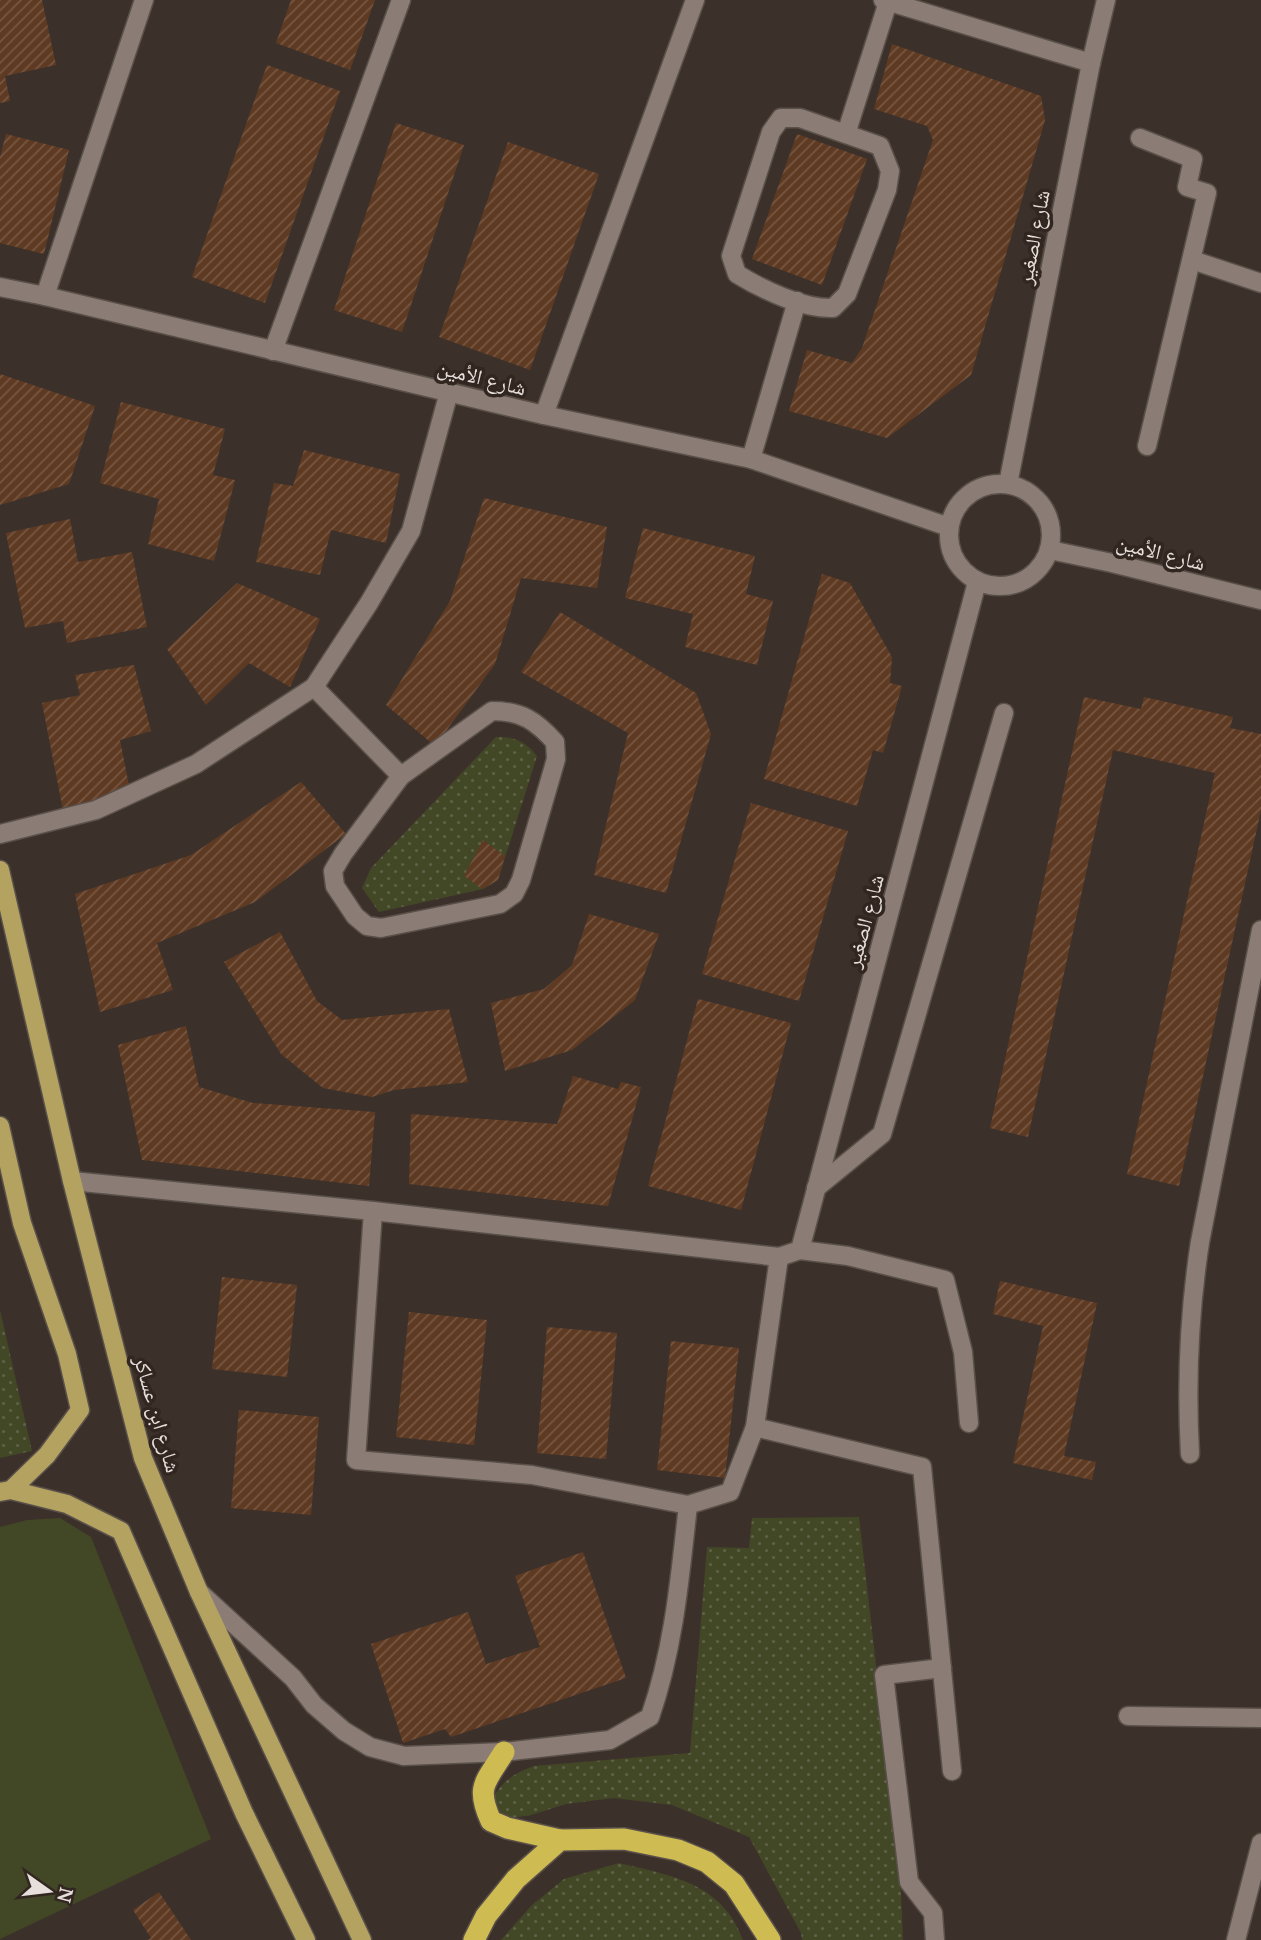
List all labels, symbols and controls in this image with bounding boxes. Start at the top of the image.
street label: شارع الصغير [1010,187,1056,288]
street label: شارع الأمين [435,352,529,402]
street label: شارع الأمين [1114,527,1208,577]
street label: شارع الصغير [838,871,890,972]
street label: شارع ابن عساكر [128,1351,188,1476]
north arrow [14,1856,84,1926]
text: N [52,1885,80,1906]

